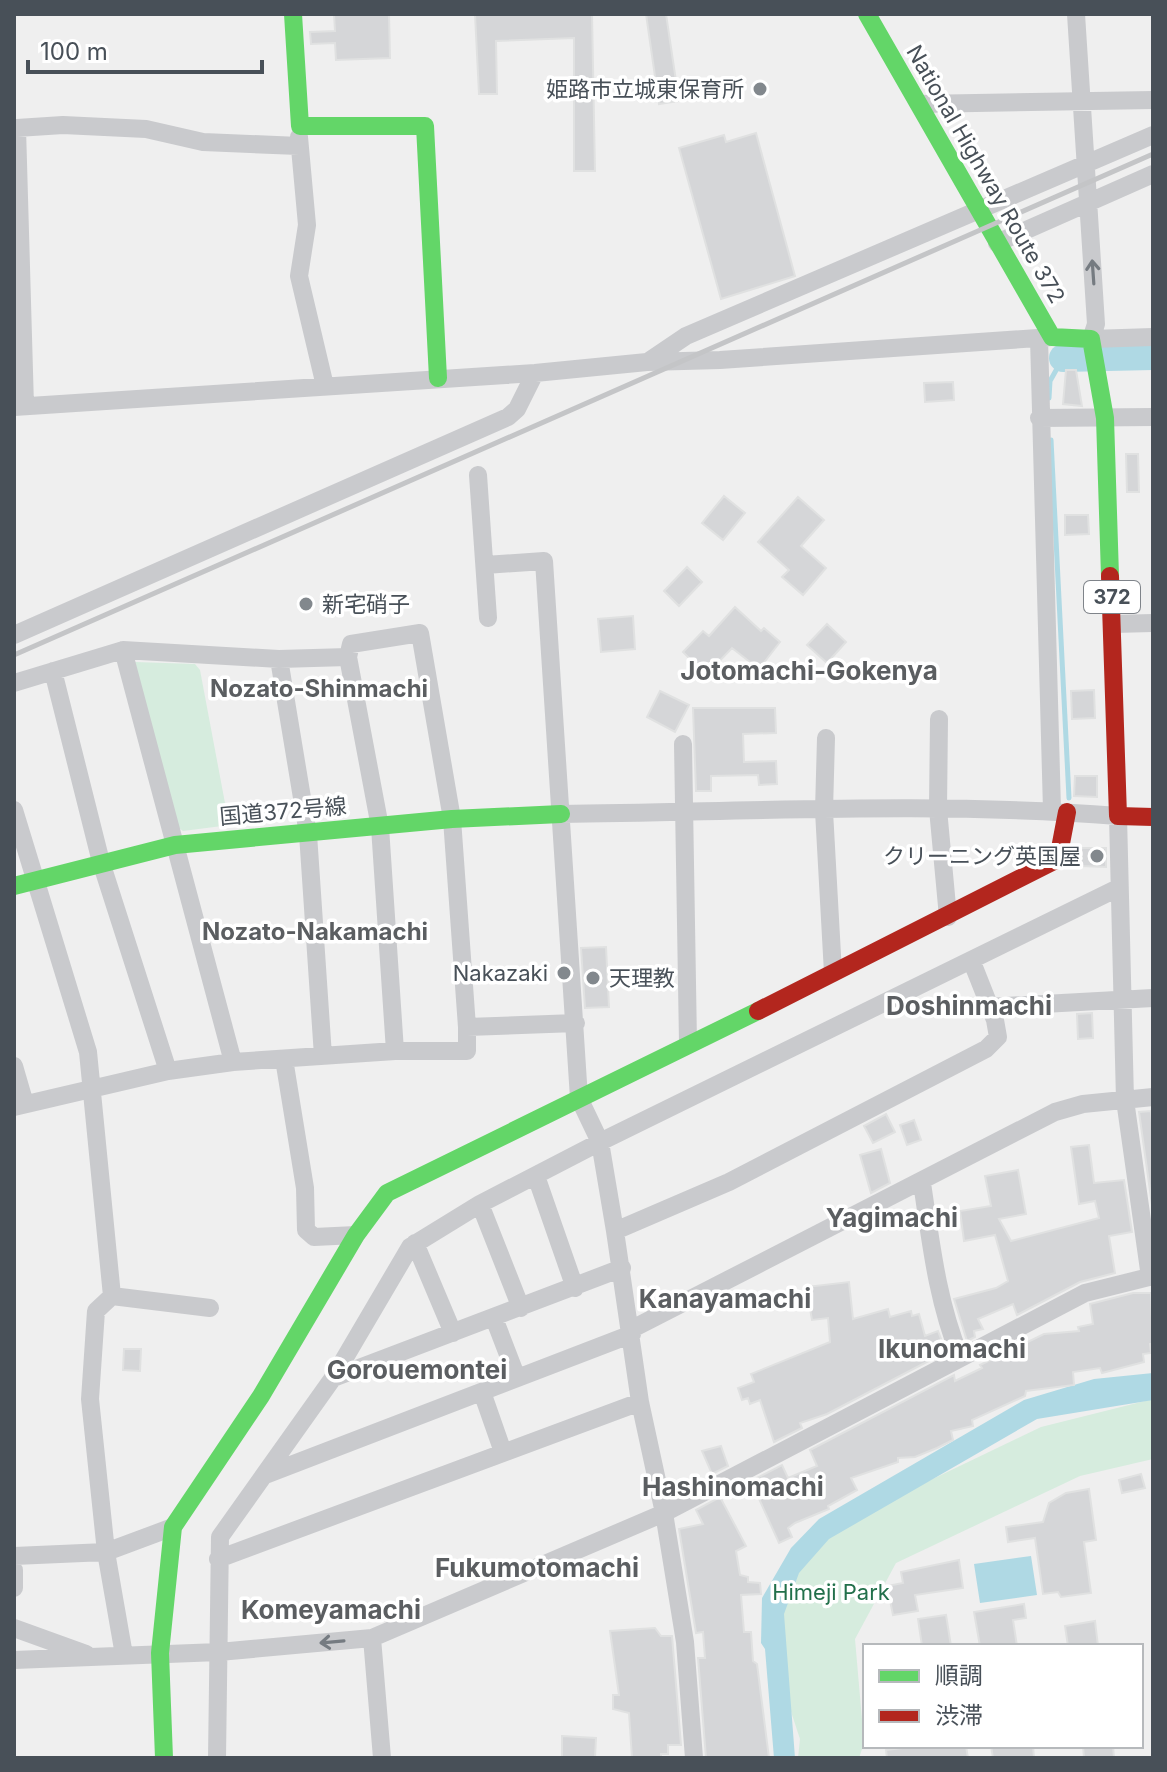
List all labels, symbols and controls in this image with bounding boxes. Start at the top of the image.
scale bar [28,24,262,74]
text: 100 m [40,37,108,66]
street label: National Highway Route 372 [901,40,1071,308]
place label: 姫路市立城東保育所 [546,76,744,102]
marker: 姫路市立城東保育所 [751,80,769,98]
one-way arrow [1085,259,1100,286]
road number: 372 [1084,581,1140,613]
place label: 新宅硝子 [322,591,410,617]
marker: 新宅硝子 [297,595,315,613]
district label: Jotomachi-Gokenya [680,655,938,686]
district label: Nozato-Shinmachi [210,674,428,703]
street label: 国道372号線 [218,792,348,830]
place label: クリーニング英国屋 [883,843,1081,869]
marker: クリーニング英国屋 [1088,847,1106,865]
district label: Nozato-Nakamachi [202,917,428,946]
place label: Nakazaki [453,960,548,986]
marker: Nakazaki [555,964,573,982]
place label: 天理教 [609,965,675,991]
marker: 天理教 [584,969,602,987]
district label: Doshinmachi [886,990,1052,1021]
district label: Yagimachi [826,1202,958,1233]
district label: Kanayamachi [639,1283,811,1314]
district label: Ikunomachi [878,1333,1026,1364]
district label: Gorouemontei [327,1354,507,1385]
district label: Hashinomachi [642,1471,824,1502]
district label: Fukumotomachi [435,1552,639,1583]
park label: Himeji Park [772,1579,890,1605]
district label: Komeyamachi [241,1594,421,1625]
one-way arrow [319,1635,346,1650]
legend [863,1644,1143,1748]
text: 順調 [935,1661,983,1690]
text: 渋滞 [935,1701,983,1730]

